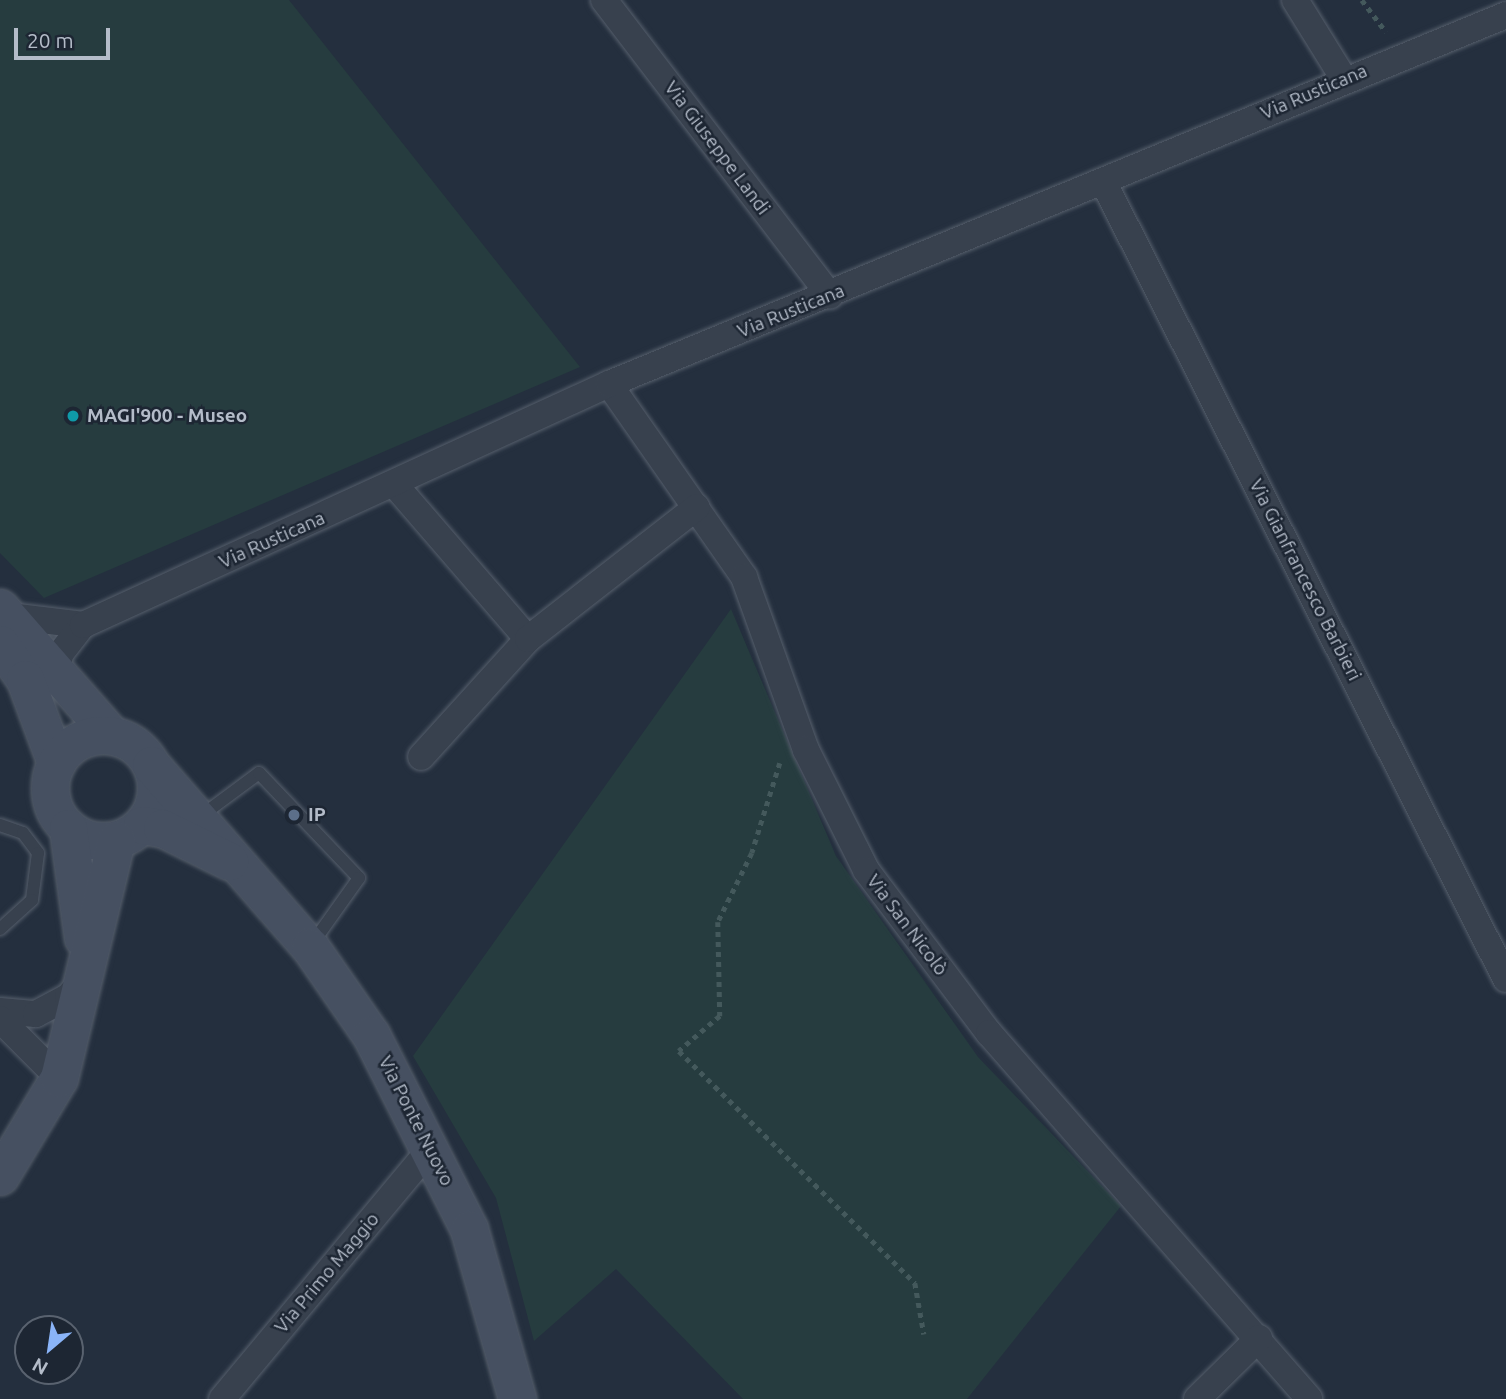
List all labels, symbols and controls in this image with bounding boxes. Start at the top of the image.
scale bar [18,14,114,58]
text: 20 m [27,28,74,52]
street label: Via Rusticana [1257,59,1371,125]
street label: Via Giuseppe Landi [659,77,775,219]
street label: Via Rusticana [734,279,848,343]
place label: MAGI'900 - Museo [87,405,247,427]
marker: MAGI'900 - Museo [65,408,81,424]
street label: Via Gianfrancesco Barbieri [1244,475,1366,685]
street label: Via Rusticana [215,506,329,574]
place label: IP [308,804,326,826]
marker: IP [286,807,302,823]
street label: Via San Nicolò [862,870,952,980]
street label: Via Ponte Nuovo [373,1052,459,1190]
street label: Via Primo Maggio [270,1208,384,1338]
north arrow [14,1315,84,1385]
text: N [28,1354,51,1380]

